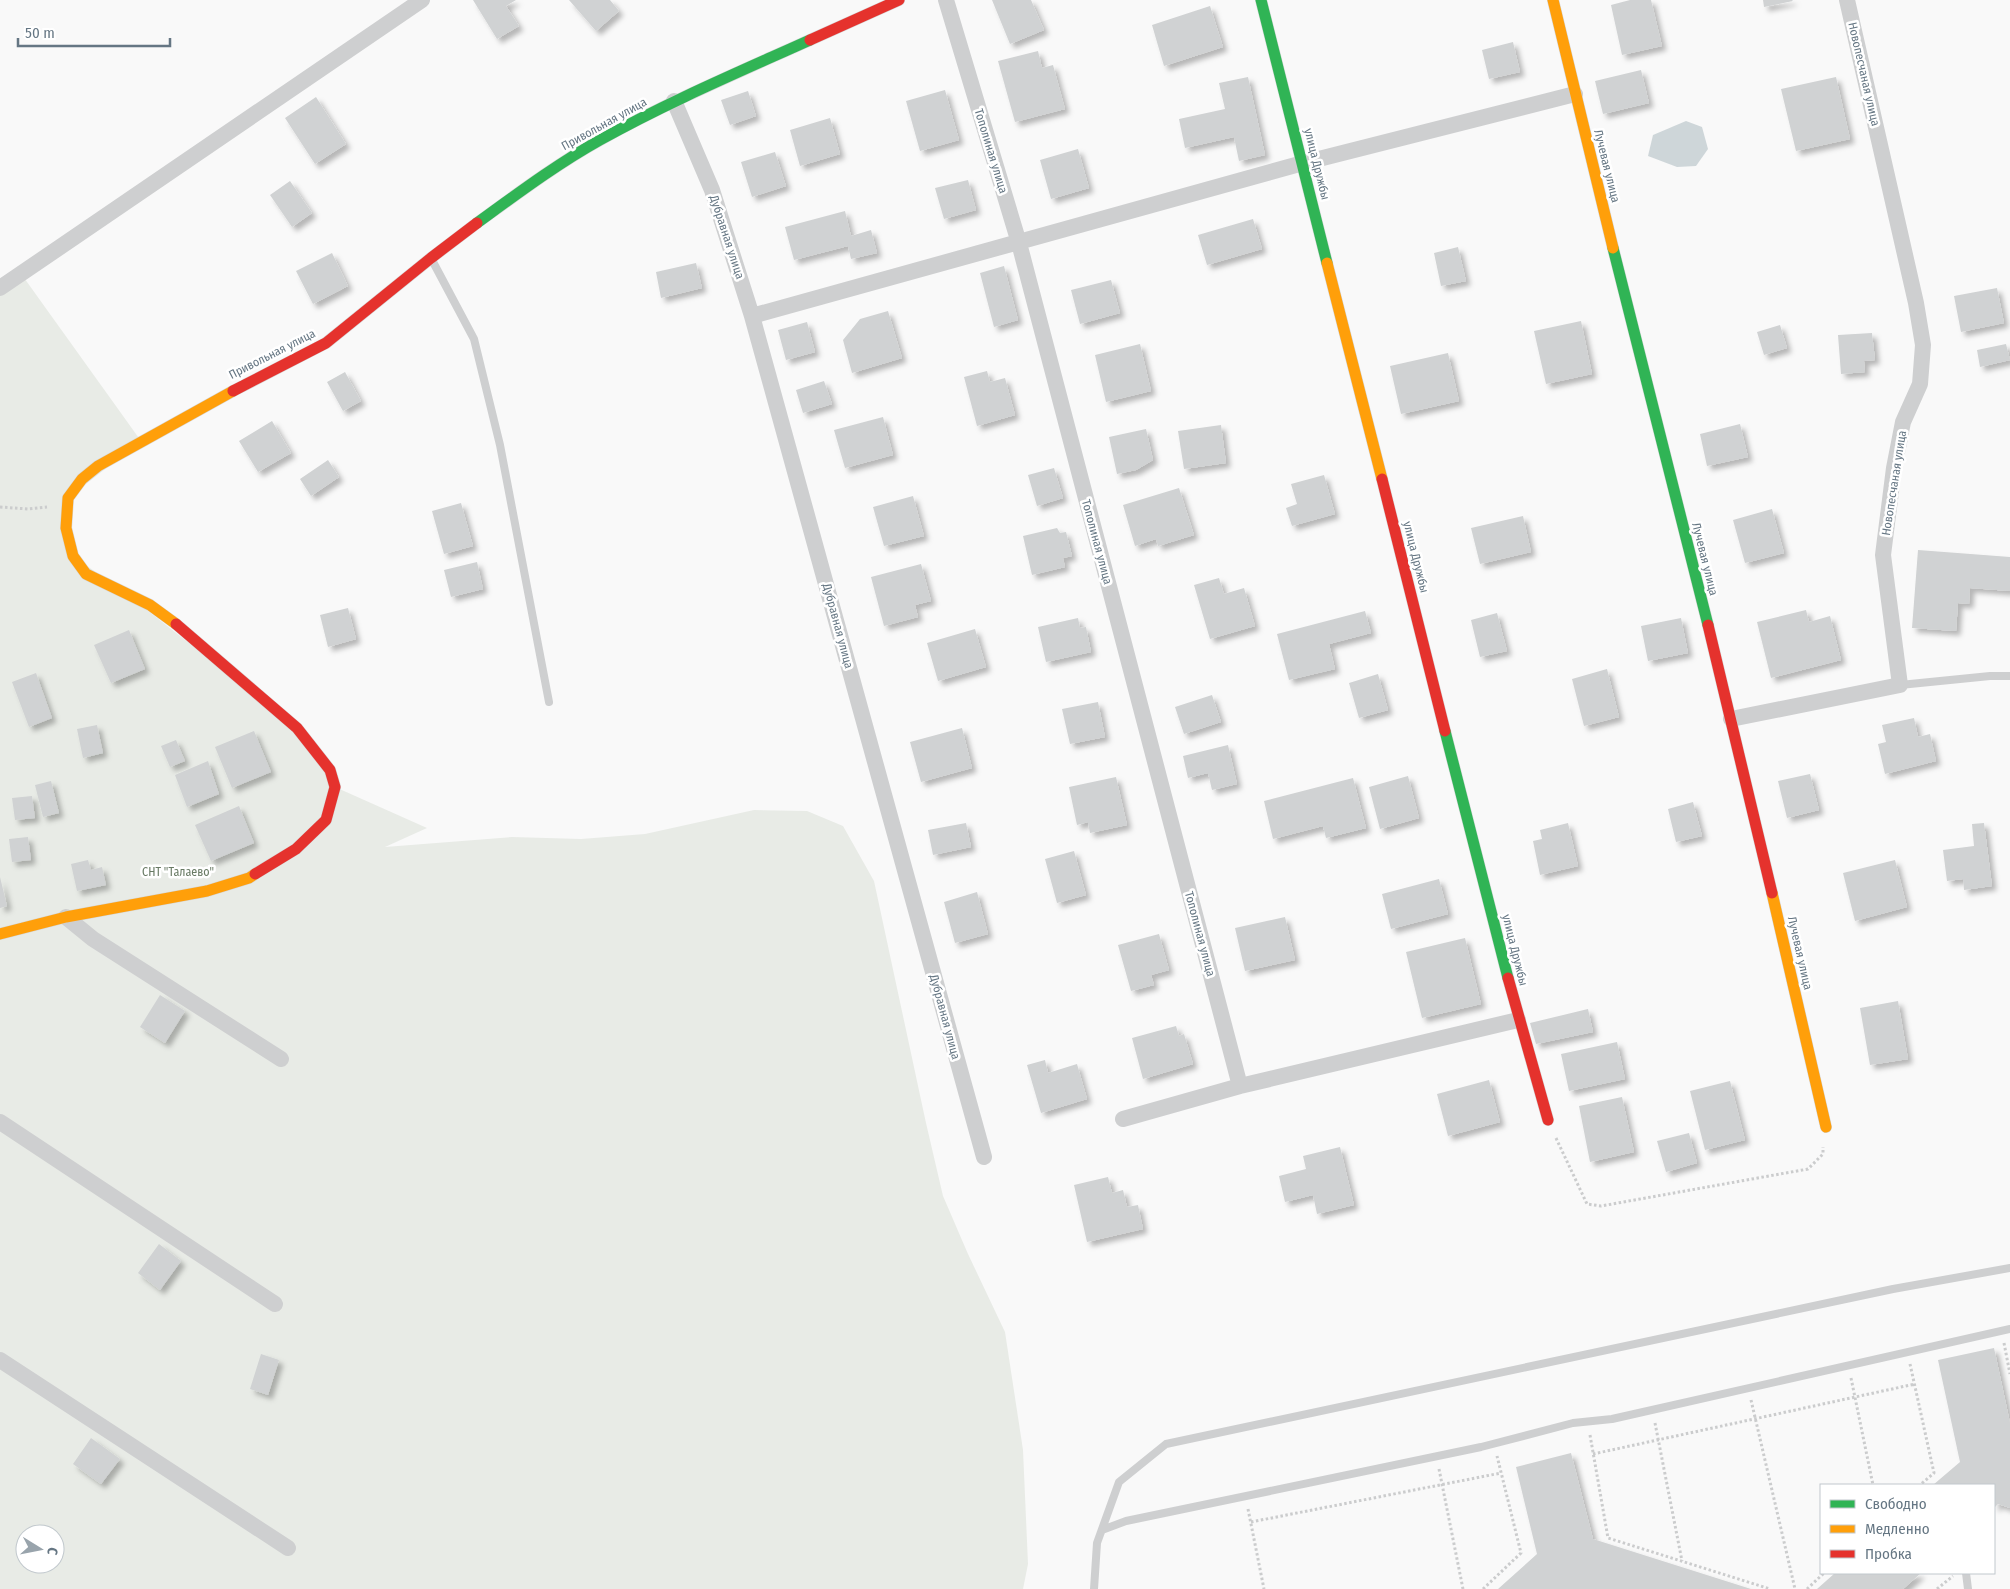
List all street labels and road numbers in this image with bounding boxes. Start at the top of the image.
street label: Новопесчаная улица [1845,21,1883,127]
street label: Привольная улица [559,95,649,153]
street label: Тополиная улица [972,107,1011,195]
street label: улица Дружбы [1301,127,1333,201]
street label: Лучевая улица [1591,128,1623,204]
street label: Дубравная улица [707,192,747,281]
street label: Привольная улица [226,326,318,382]
street label: Новопесчаная улица [1879,429,1909,537]
street label: Тополиная улица [1079,498,1115,586]
street label: улица Дружбы [1400,520,1432,594]
street label: Лучевая улица [1689,521,1721,597]
street label: Дубравная улица [820,581,856,670]
street label: Тополиная улица [1182,890,1218,978]
street label: улица Дружбы [1499,913,1531,987]
street label: Лучевая улица [1785,915,1815,991]
street label: Дубравная улица [927,972,963,1061]

